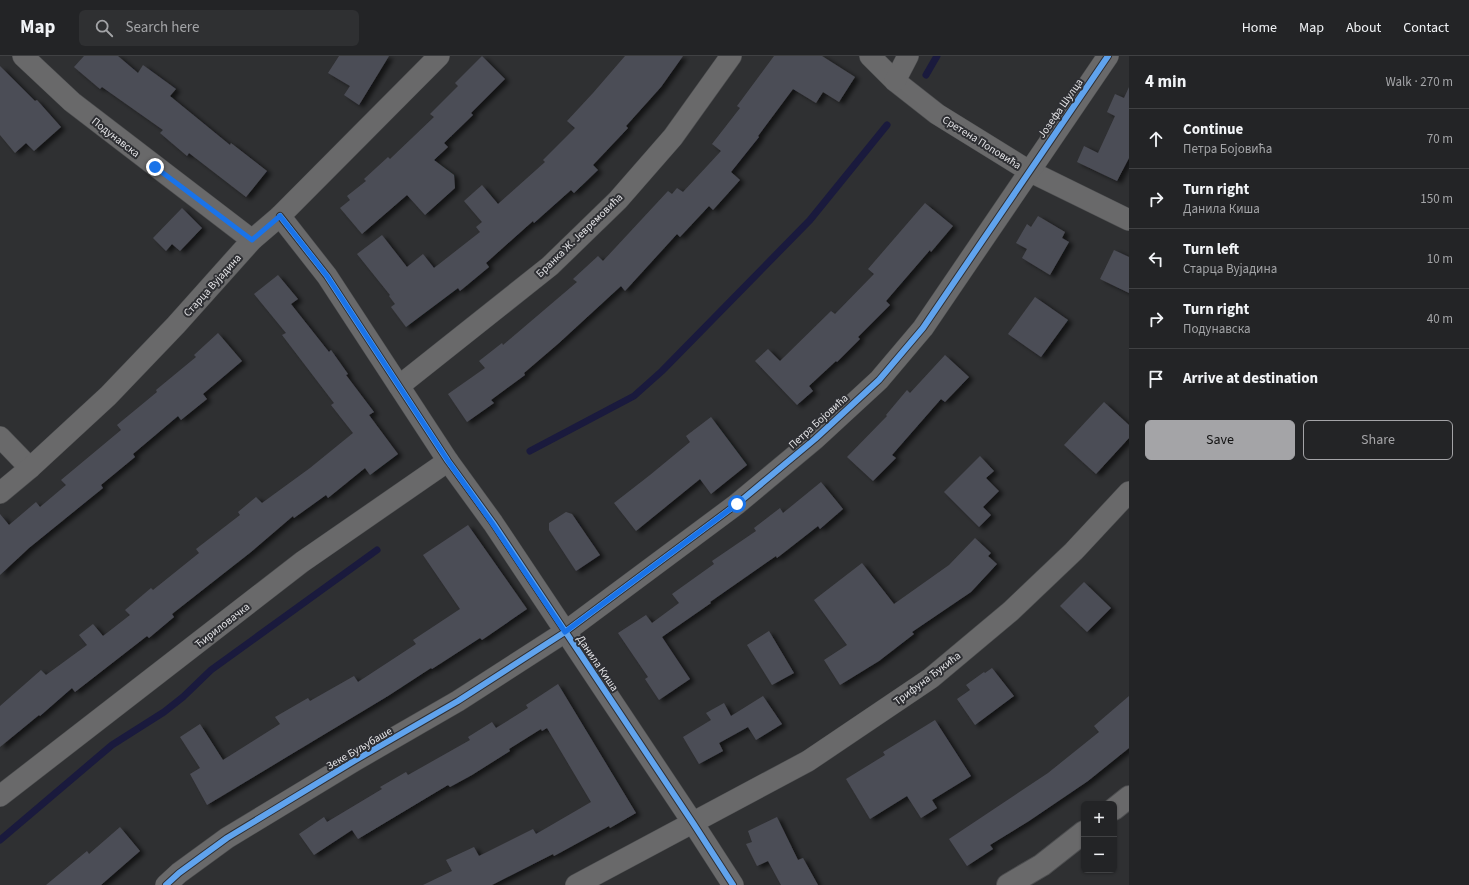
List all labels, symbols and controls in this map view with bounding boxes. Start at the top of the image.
search box [79,10,359,46]
text: Map [20,14,55,41]
icon: search [93,17,115,39]
text: Search here [125,17,199,38]
text: Home [1242,18,1277,38]
text: Map [1299,18,1324,38]
text: About [1346,18,1381,38]
text: Contact [1403,18,1449,38]
text: 4 min [1145,70,1186,94]
text: Walk · 270 m [1385,73,1453,91]
street label: Јозефа Шулца [1034,76,1086,141]
street label: Сретена Поповића [939,112,1024,173]
street label: Подунавска [89,114,143,161]
text: Continue [1183,119,1243,140]
icon: ahead [1145,128,1167,150]
text: 70 m [1427,130,1453,148]
text: Петра Бојовића [1183,140,1272,158]
route end [146,158,164,176]
text: Turn right [1183,179,1249,200]
icon: right [1145,188,1167,210]
street label: Бранка Ж. Јевремовића [533,190,626,281]
text: 150 m [1420,190,1453,208]
text: Данила Киша [1183,200,1260,218]
text: Turn left [1183,239,1239,260]
icon: left [1145,248,1167,270]
text: 10 m [1427,250,1453,268]
street label: Старца Вујадина [180,251,245,320]
text: Старца Вујадина [1183,260,1277,278]
text: Turn right [1183,299,1249,320]
icon: right [1145,308,1167,330]
text: 40 m [1427,310,1453,328]
text: Подунавска [1183,320,1251,338]
icon: arrive [1145,368,1167,390]
text: Arrive at destination [1183,368,1318,389]
street label: Петра Бојовића [785,391,851,452]
button: Save [1145,420,1295,460]
button: Share [1303,420,1453,460]
route start [728,495,746,513]
street label: Ћириловачка [192,599,253,652]
street label: Данила Киша [573,632,622,694]
street label: Трифуна Ђукића [891,648,964,709]
street label: Зеке Буљубаше [324,723,395,773]
map controls [1081,801,1117,873]
button: + [1081,801,1117,837]
button: − [1081,837,1117,873]

